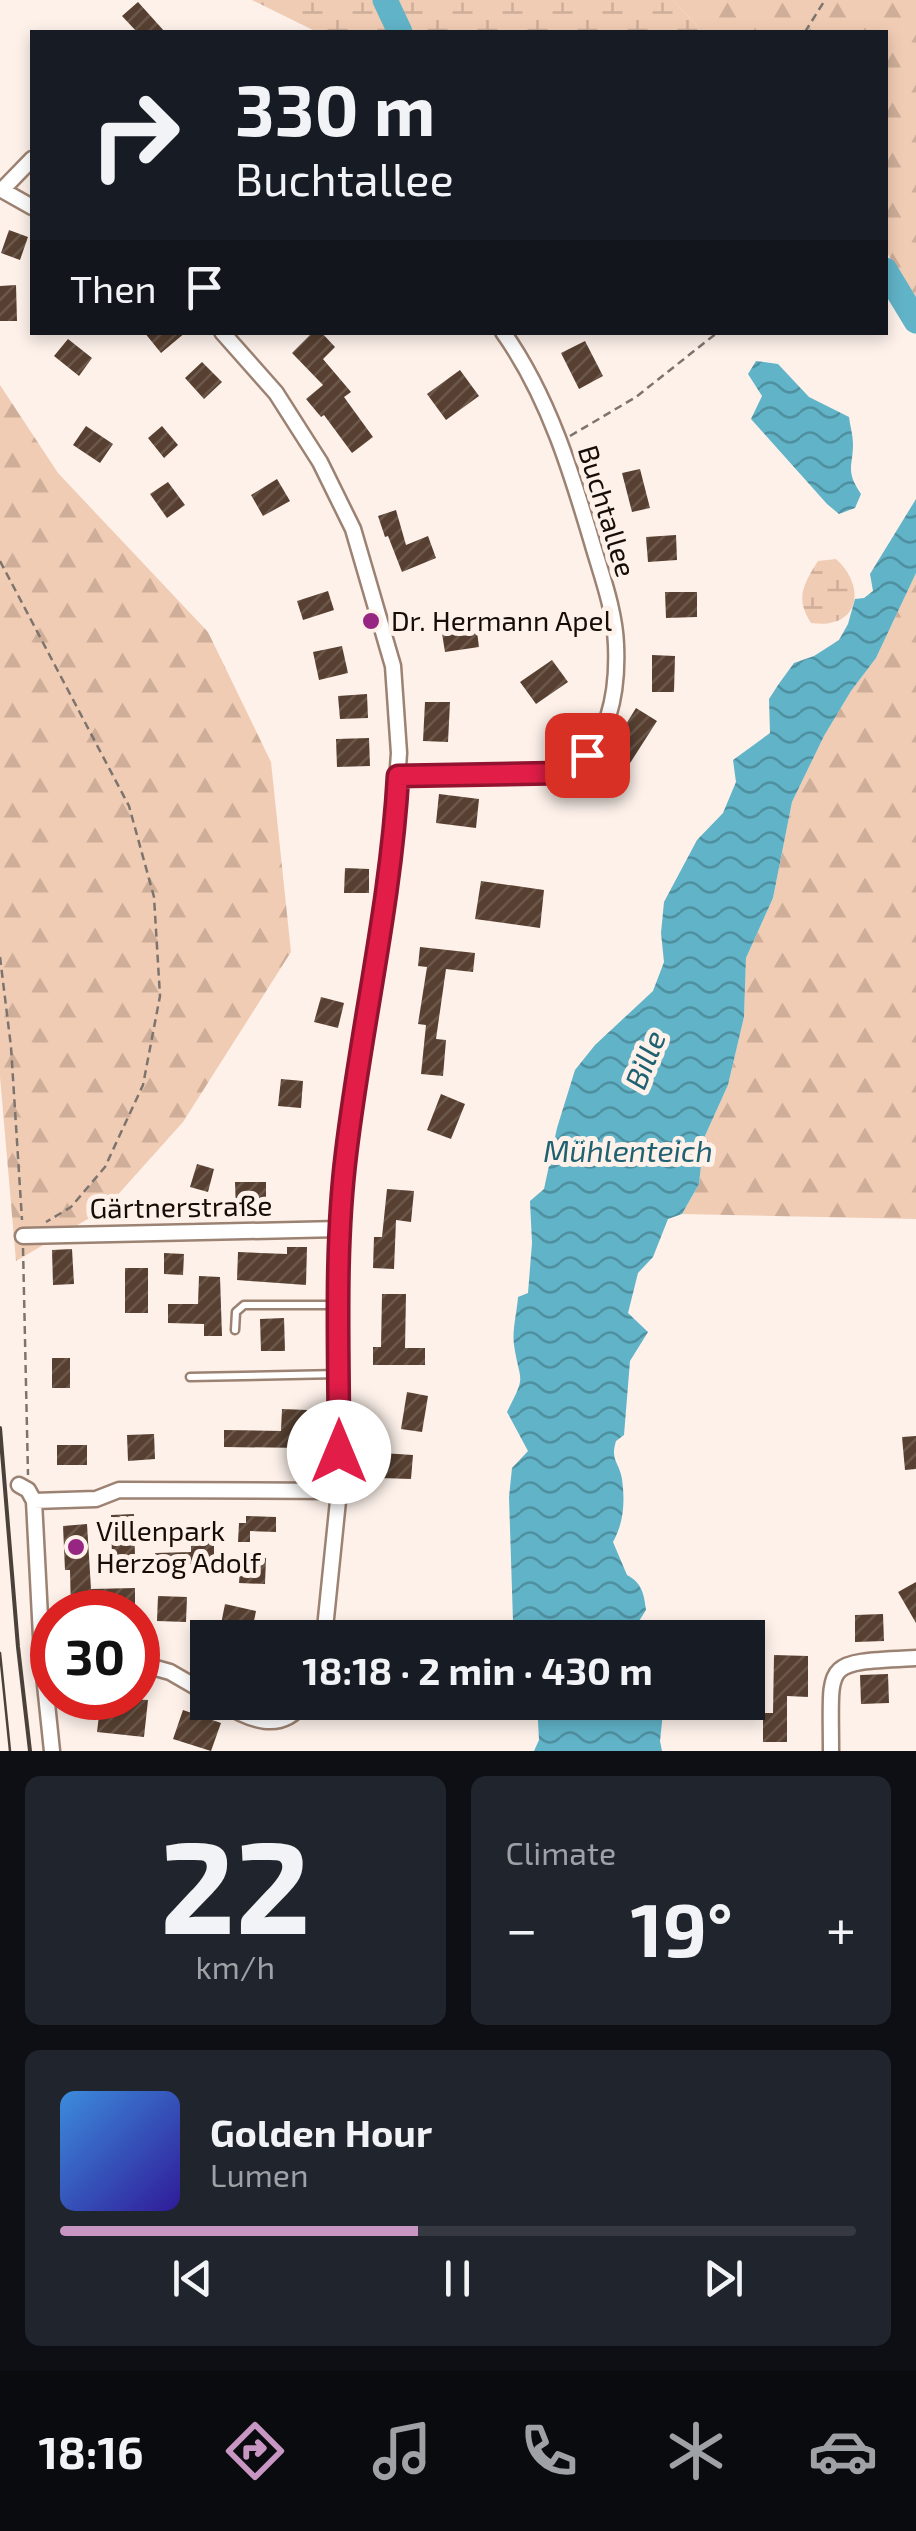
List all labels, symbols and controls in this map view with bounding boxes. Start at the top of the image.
text: 330 m [235,66,435,150]
icon: right [70,70,200,200]
text: Buchtallee [235,151,454,205]
icon: arrive [177,260,232,315]
text: Then [70,265,157,311]
street label: Buchtallee [572,441,644,581]
place label: Dr. Hermann Apel [391,603,613,637]
marker: Dr. Hermann Apel [360,610,382,632]
pin [545,713,630,798]
icon: arrive [560,728,615,783]
water label: Bille [616,1025,672,1094]
water label: Mühlenteich [543,1132,713,1168]
street label: Gärtnerstraße [89,1187,273,1225]
position arrow [287,1400,391,1504]
place label: Villenpark Herzog Adolf [96,1513,262,1579]
marker: Villenpark Herzog Adolf [65,1536,87,1558]
speed limit sign: 30 [30,1590,160,1720]
text: 18:18 · 2 min · 430 m [302,1647,653,1693]
text: 22 [160,1804,311,1960]
text: Climate [506,1833,616,1871]
text: 19° [630,1882,733,1972]
text: − [506,1894,538,1960]
text: + [826,1894,856,1960]
text: km/h [196,1947,275,1985]
text: Golden Hour [210,2109,432,2155]
text: Lumen [210,2155,309,2193]
icon: previous [165,2251,220,2306]
icon: pause [430,2251,485,2306]
icon: next [696,2251,751,2306]
icon: directions [220,2416,290,2486]
icon: music [367,2416,437,2486]
icon: phone [514,2416,584,2486]
icon: climate [661,2416,731,2486]
icon: car [808,2416,878,2486]
text: 18:16 [38,2424,143,2478]

